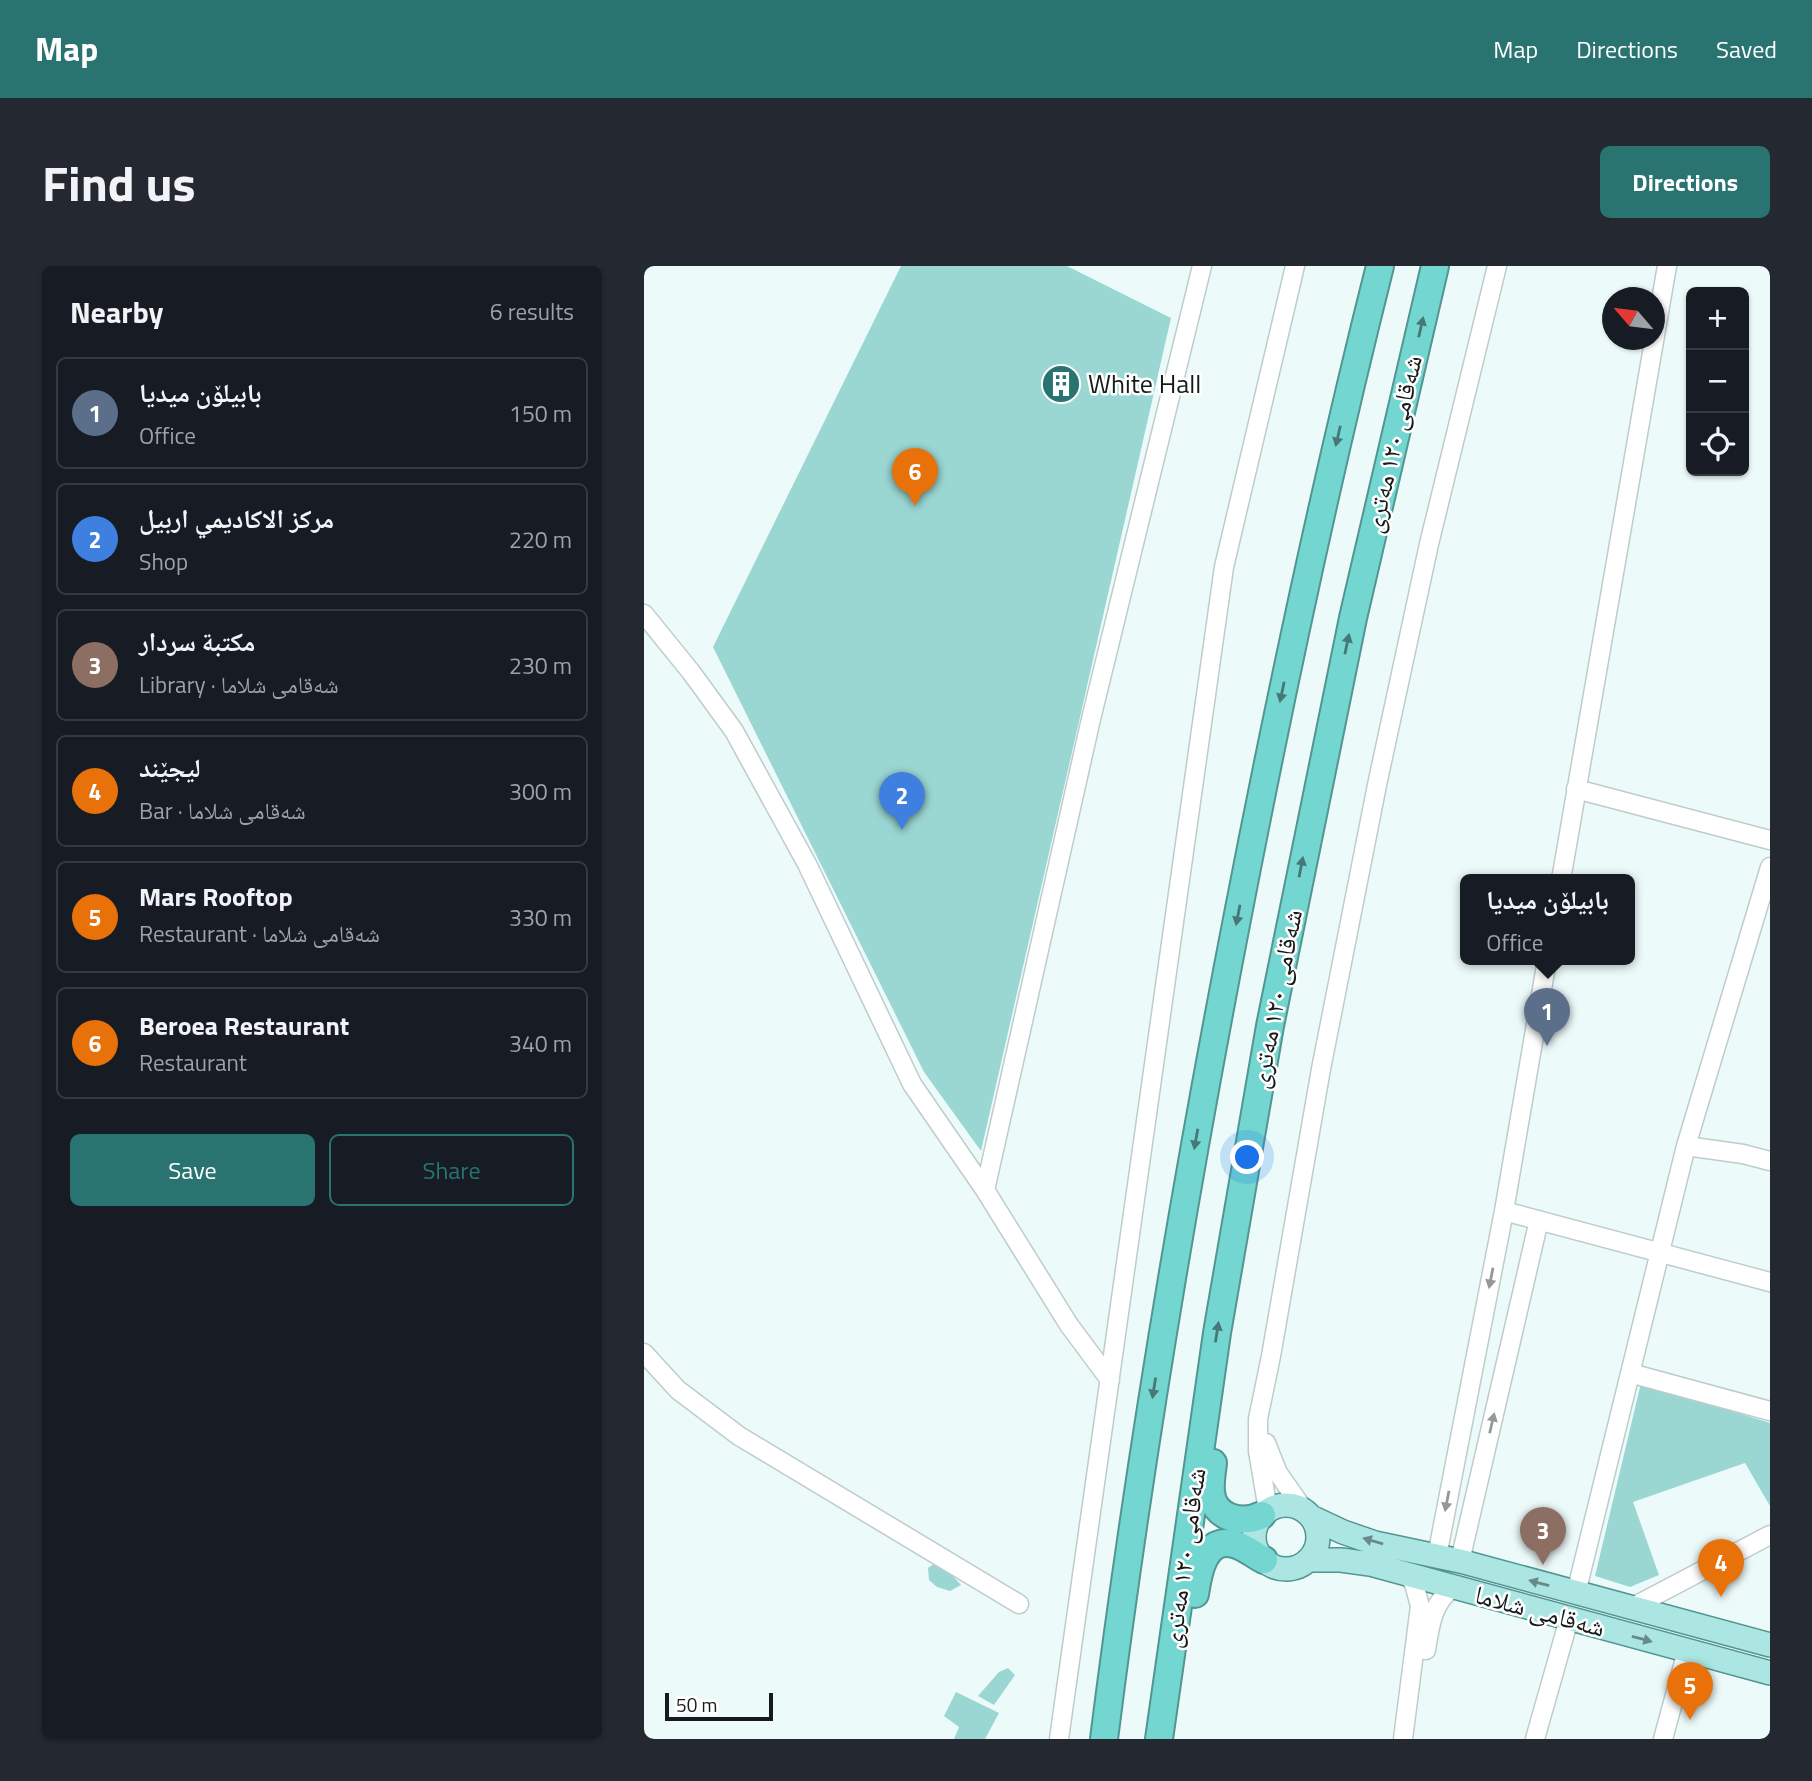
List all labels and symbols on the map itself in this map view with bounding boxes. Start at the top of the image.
north arrow [1602,287,1665,350]
one-way arrow [1415,316,1426,338]
street label: شەقامی ١٢٠ مەتری [1353,351,1432,537]
building icon: White Hall [1040,363,1082,405]
place label: White Hall [1088,364,1201,403]
one-way arrow [1332,425,1343,447]
pin: 6 [892,448,938,506]
one-way arrow [1342,633,1353,655]
one-way arrow [1277,681,1288,703]
pin: 2 [879,772,925,830]
one-way arrow [1296,856,1307,878]
one-way arrow [1232,904,1243,926]
street label: شەقامی ١٢٠ مەتری [1239,906,1312,1092]
pin: 1 [1524,988,1570,1046]
one-way arrow [1190,1128,1201,1150]
your location [1230,1140,1264,1174]
one-way arrow [1485,1267,1496,1289]
one-way arrow [1212,1321,1223,1343]
one-way arrow [1148,1377,1159,1399]
one-way arrow [1487,1412,1498,1434]
street label: شەقامی ١٢٠ مەتری [1152,1465,1215,1651]
one-way arrow [1441,1490,1452,1512]
pin: 3 [1520,1507,1566,1565]
one-way arrow [1362,1536,1383,1546]
pin: 4 [1698,1539,1744,1597]
street label: شەقامی شلاما [1471,1574,1610,1647]
one-way arrow [1528,1577,1549,1587]
one-way arrow [1631,1634,1653,1645]
pin: 5 [1667,1662,1713,1720]
scale bar [665,1690,774,1722]

